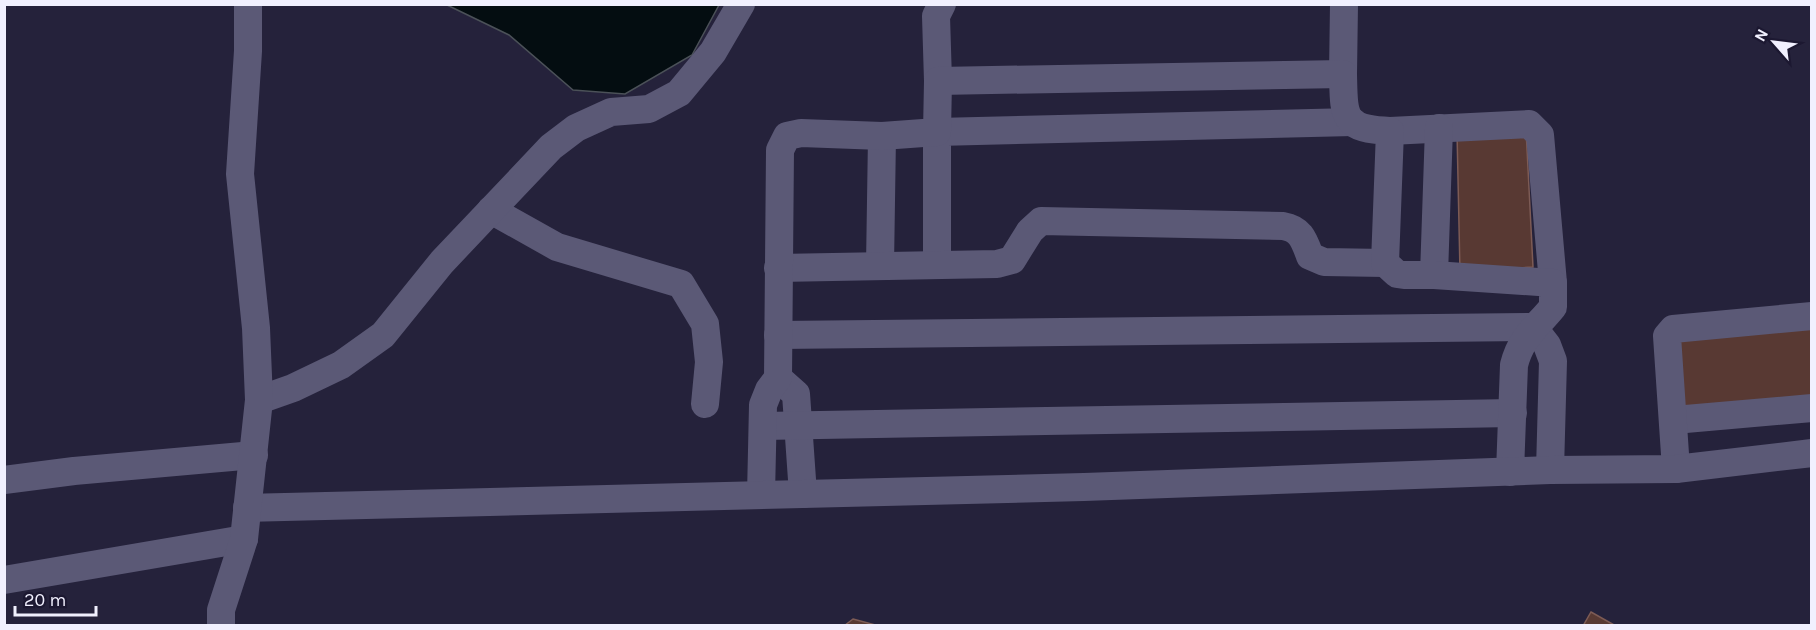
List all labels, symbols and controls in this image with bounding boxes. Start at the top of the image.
north arrow [1744,12,1804,72]
text: N [1750,26,1772,45]
scale bar [15,579,96,617]
text: 20 m [24,589,66,611]

